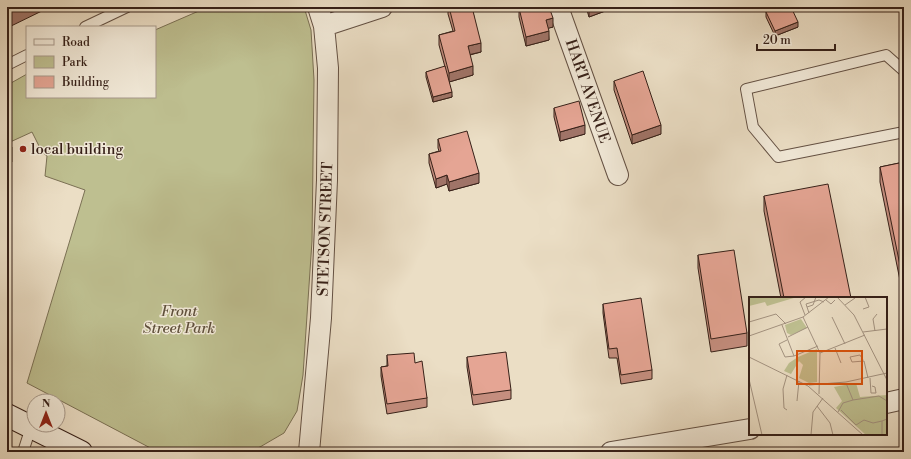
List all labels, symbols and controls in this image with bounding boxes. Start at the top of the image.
legend [26,26,156,98]
scale bar [757,26,835,52]
text: 20 m [763,33,791,48]
text: Road [62,35,90,50]
street label: HART AVENUE [561,37,614,146]
text: Park [62,55,88,70]
text: Building [61,75,110,90]
place label: local building [31,140,123,159]
marker: local building [18,144,28,154]
street label: STETSON STREET [314,161,337,297]
inset map [749,297,887,435]
park label: Front Street Park [143,302,215,338]
north arrow [26,393,66,433]
text: N [42,397,51,411]

